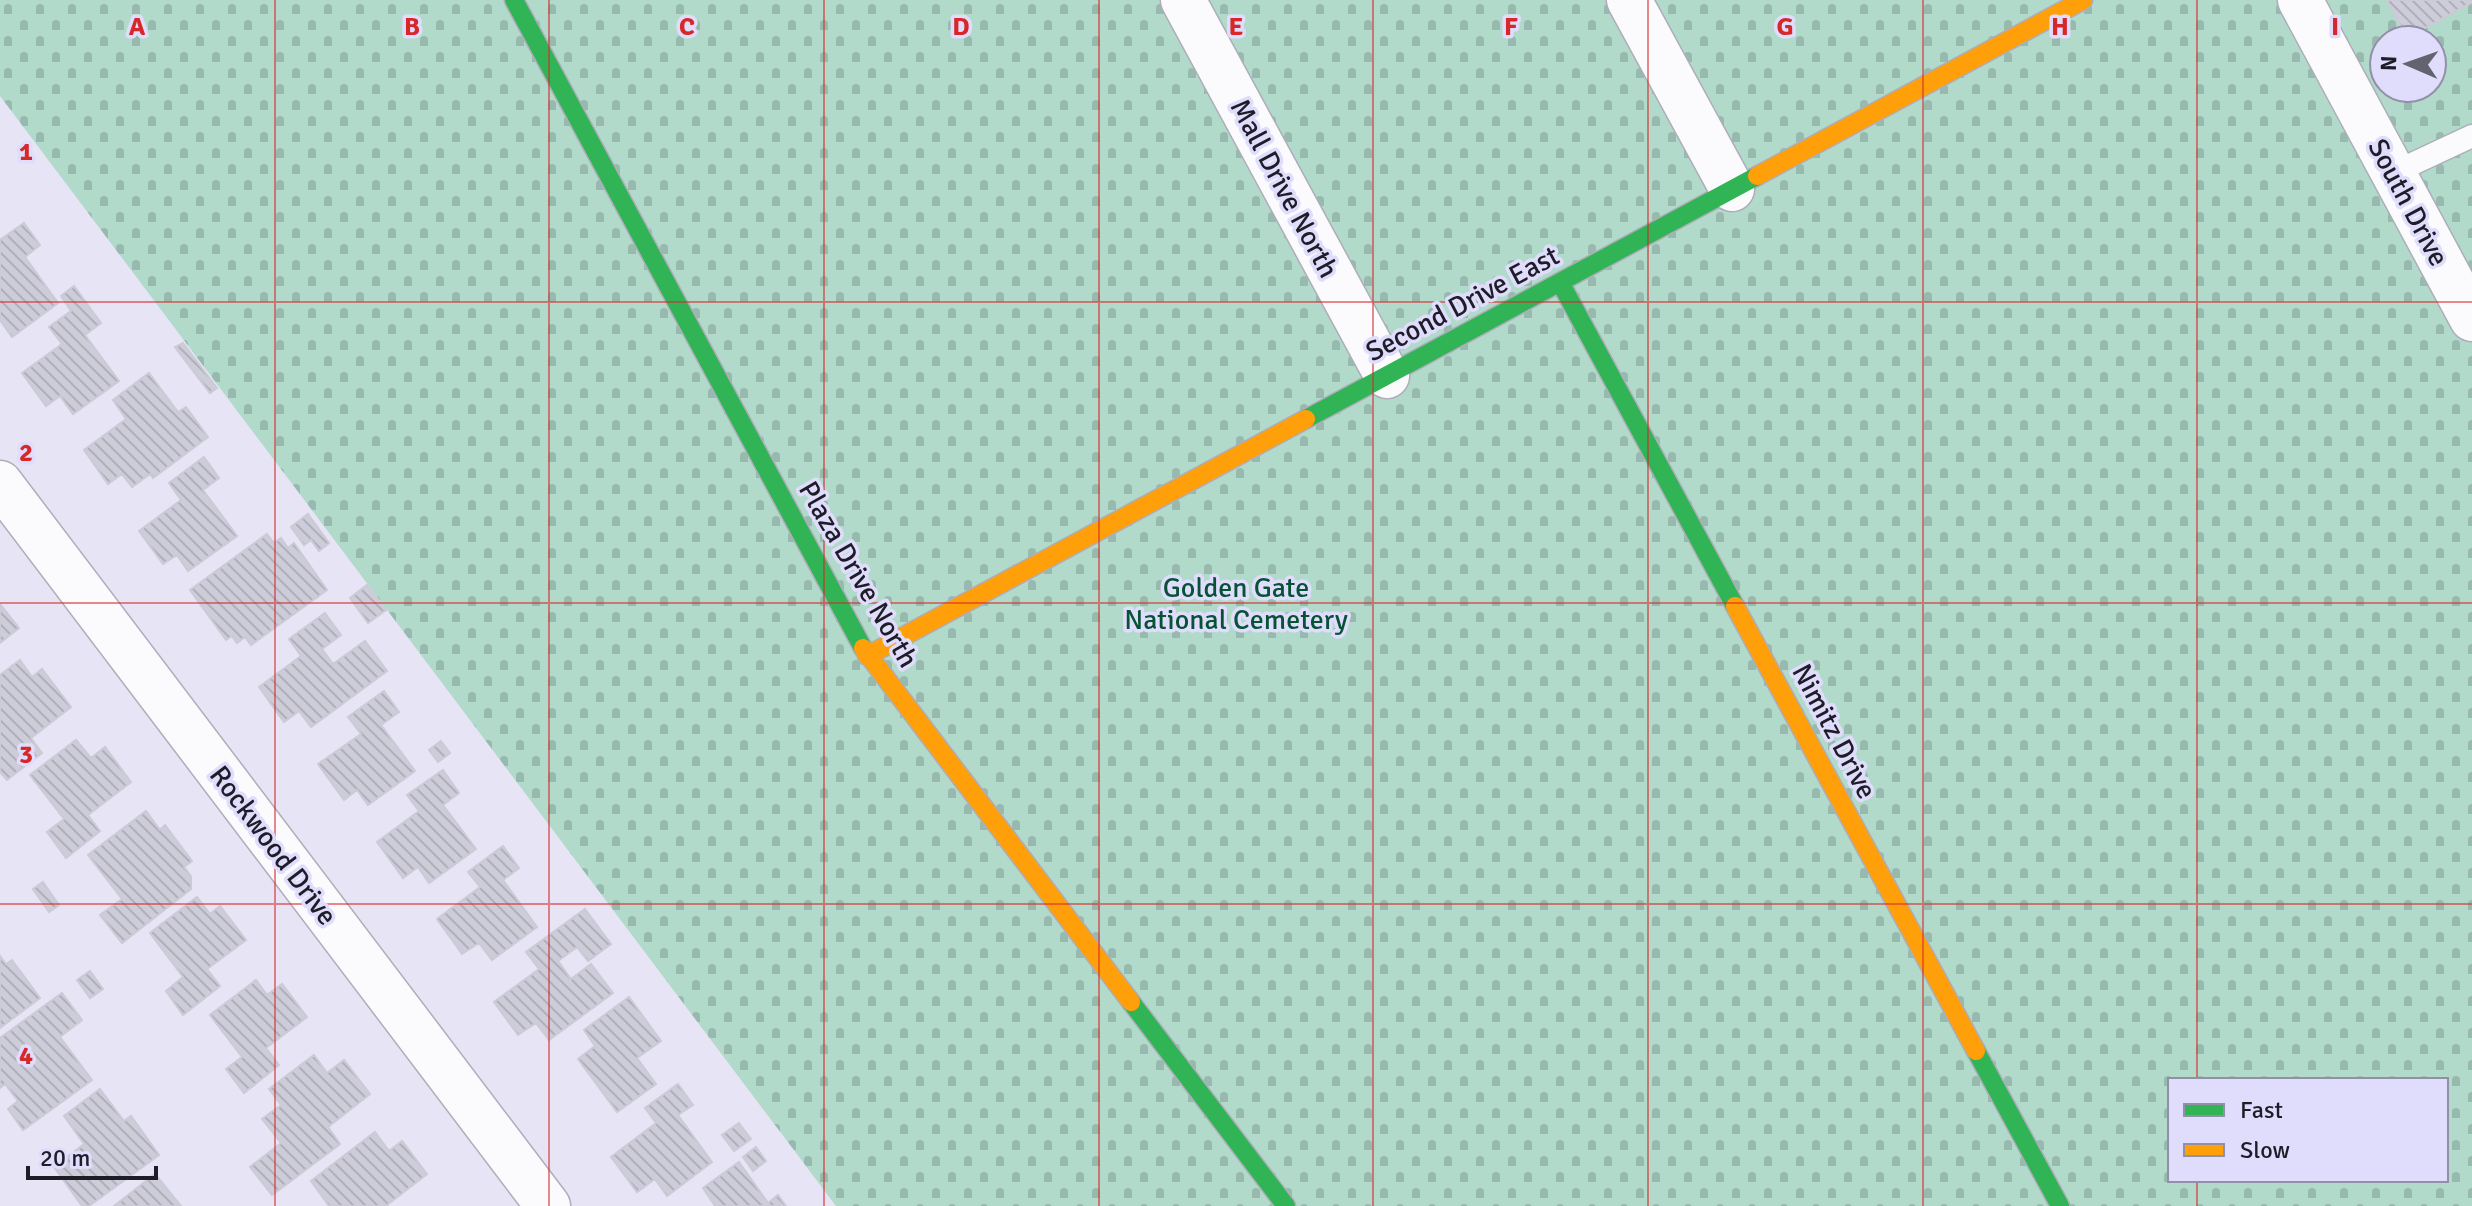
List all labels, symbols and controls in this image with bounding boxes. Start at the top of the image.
text: A [129,11,146,43]
text: B [404,11,420,43]
text: C [679,11,695,43]
text: D [952,11,970,43]
text: E [1229,11,1243,43]
text: F [1504,11,1518,43]
text: G [1776,11,1794,43]
text: H [2051,11,2069,43]
text: I [2331,11,2339,43]
north arrow [2368,24,2448,104]
text: N [2375,55,2402,71]
street label: Mall Drive North [1223,93,1345,284]
street label: South Drive [2360,133,2456,272]
text: 1 [19,136,33,168]
street label: Second Drive East [1360,239,1565,369]
text: 2 [19,437,33,469]
street label: Plaza Drive North [791,475,925,674]
park label: Golden Gate National Cemetery [1124,571,1348,637]
street label: Nimitz Drive [1784,658,1884,805]
text: 3 [19,739,33,771]
street label: Rockwood Drive [202,759,344,932]
text: 4 [19,1040,33,1072]
legend [2168,1078,2448,1182]
text: Fast [2240,1095,2283,1125]
scale bar [28,1130,156,1180]
text: Slow [2240,1135,2290,1165]
text: 20 m [40,1143,90,1173]

